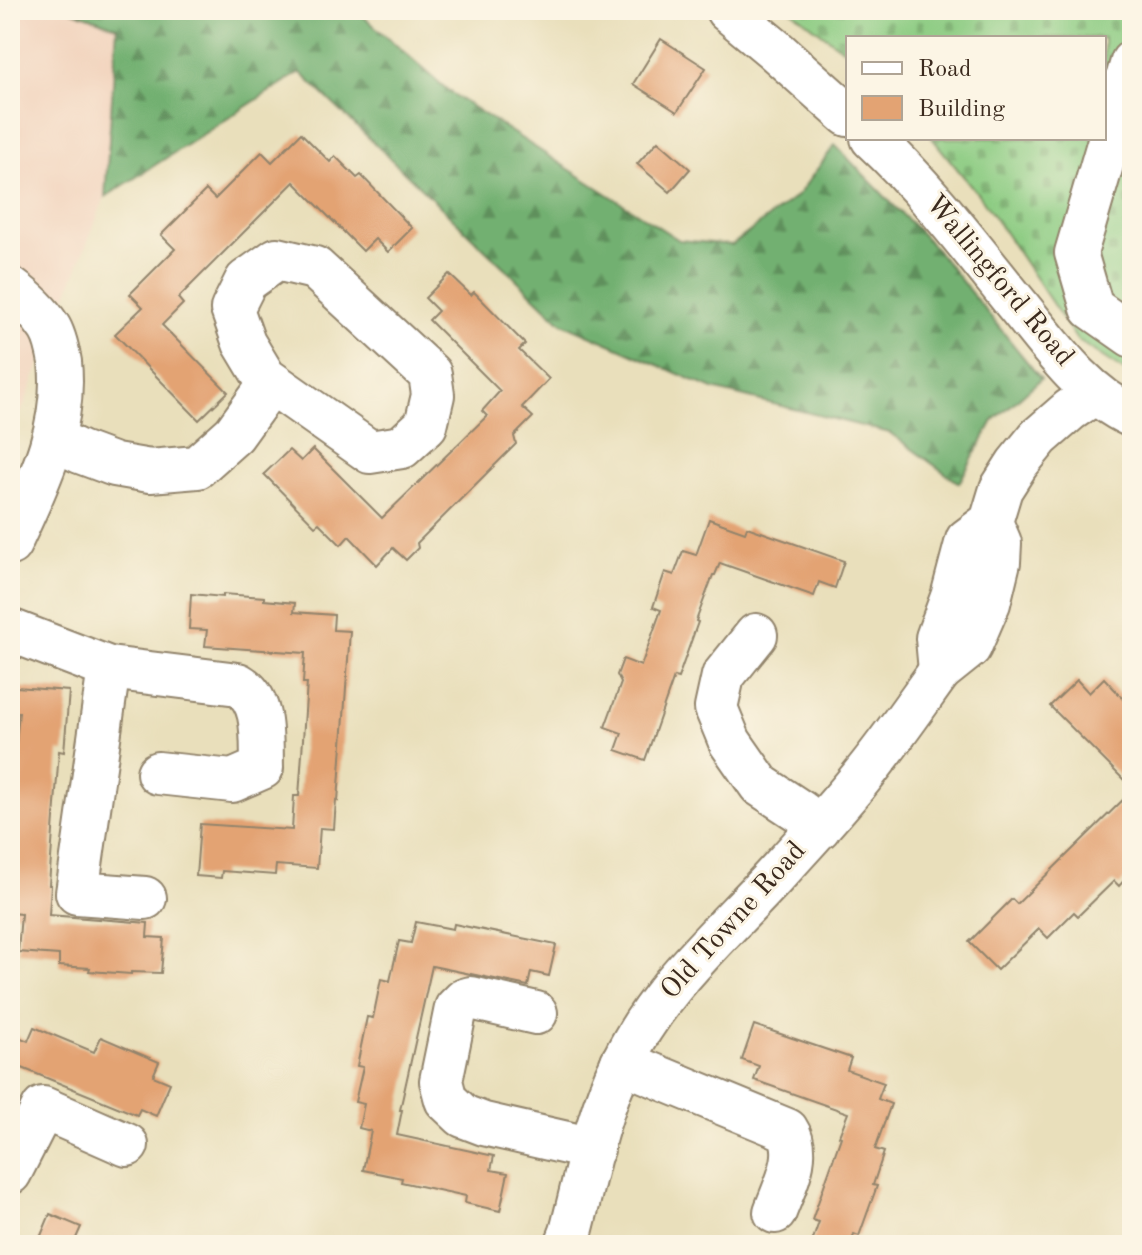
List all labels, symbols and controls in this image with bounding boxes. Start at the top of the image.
legend [846,36,1106,140]
text: Road [918,58,971,82]
text: Building [918,98,1005,122]
street label: Wallingford Road [920,190,1078,372]
street label: Old Towne Road [656,837,812,1005]

